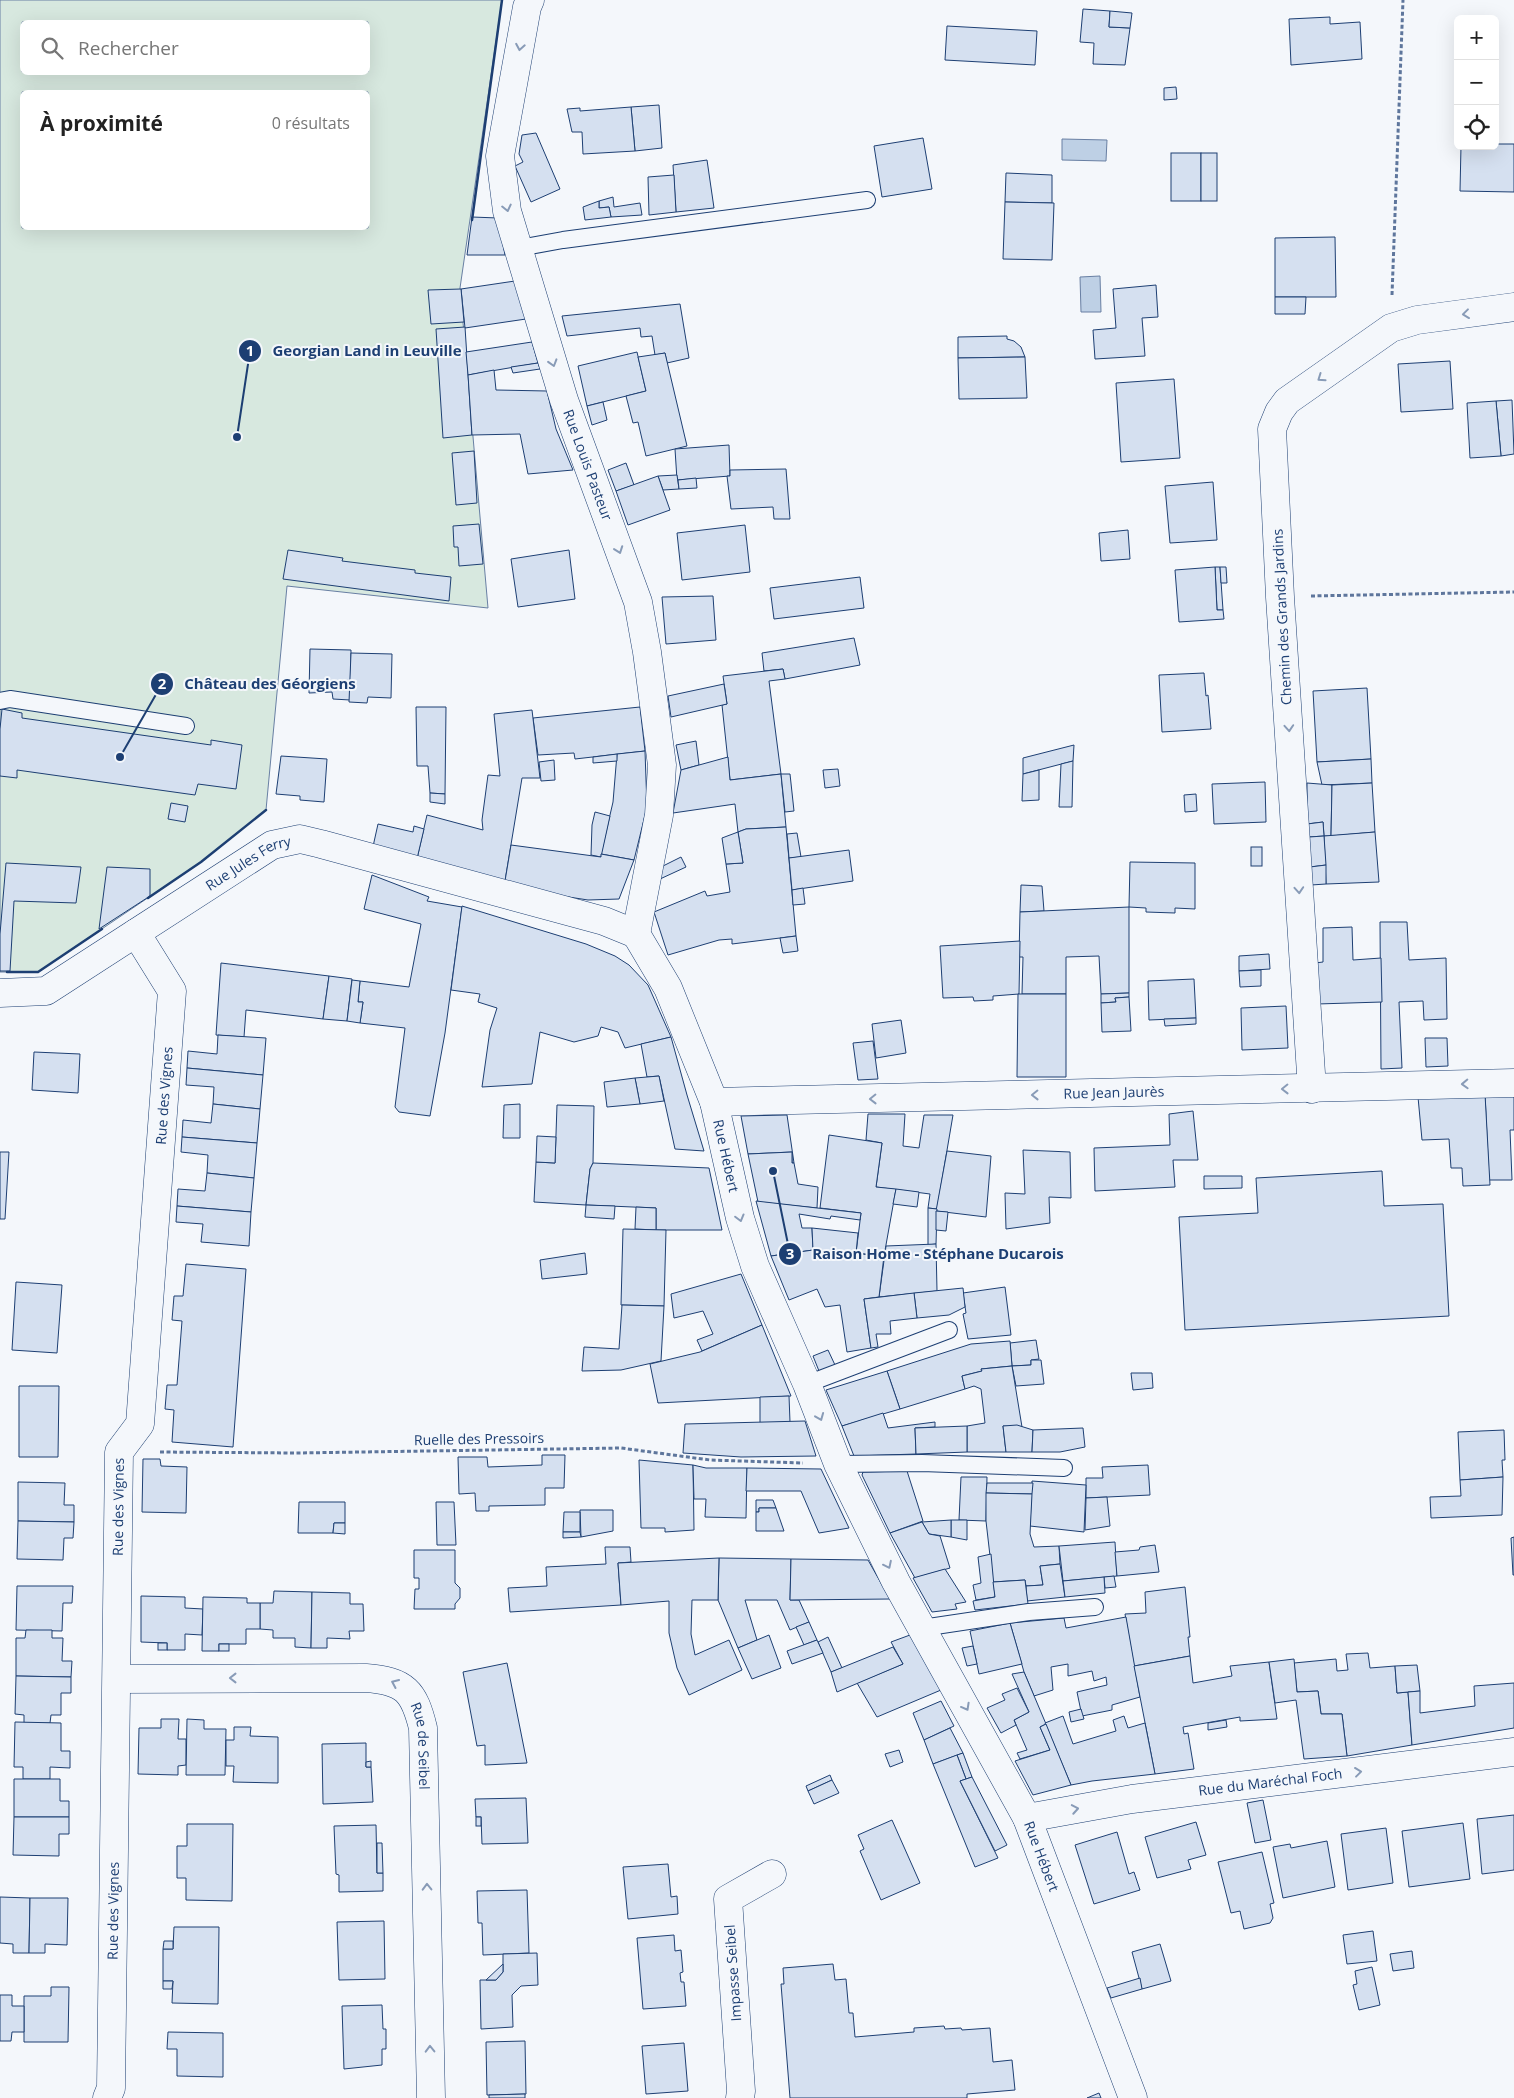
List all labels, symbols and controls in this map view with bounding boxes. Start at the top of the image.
map controls [1454,15,1499,150]
button: + [1454,15,1499,60]
search box [20,20,370,75]
icon: search [38,34,66,62]
text: Rechercher [78,35,179,61]
one-way arrow [515,43,525,52]
button: − [1454,60,1499,105]
button: locate [1454,105,1499,150]
text: À proximité [40,109,163,137]
text: 0 résultats [272,112,350,134]
one-way arrow [501,203,512,212]
one-way arrow [1461,308,1470,318]
callout: Georgian Land in Leuville [237,336,471,366]
text: 1 [246,340,254,360]
text: Georgian Land in Leuville [272,340,462,360]
one-way arrow [548,359,558,367]
one-way arrow [1317,372,1326,381]
street label: Rue Louis Pasteur [559,407,617,523]
street label: Chemin des Grands Jardins [1267,528,1296,706]
one-way arrow [613,545,623,553]
callout: Château des Géorgiens [149,669,366,699]
text: 2 [158,673,167,693]
text: Château des Géorgiens [184,673,356,693]
one-way arrow [1283,725,1294,733]
street label: Rue Jules Ferry [202,831,294,895]
one-way arrow [1294,887,1305,895]
street label: Rue des Vignes [151,1046,177,1145]
one-way arrow [1461,1079,1469,1089]
street label: Rue Jean Jaurès [1063,1081,1165,1103]
one-way arrow [1281,1084,1289,1094]
one-way arrow [1031,1090,1039,1100]
one-way arrow [869,1093,877,1104]
street label: Rue Hébert [709,1118,744,1194]
one-way arrow [734,1214,745,1223]
callout: Raison Home - Stéphane Ducarois [778,1239,1074,1269]
text: 3 [786,1243,794,1263]
text: Raison Home - Stéphane Ducarois [812,1243,1064,1263]
one-way arrow [814,1413,824,1421]
street label: Ruelle des Pressoirs [414,1428,545,1449]
street label: Rue des Vignes [108,1457,128,1556]
one-way arrow [882,1560,892,1569]
one-way arrow [229,1673,237,1683]
one-way arrow [391,1679,400,1690]
street label: Rue de Seibel [407,1699,434,1790]
one-way arrow [960,1702,970,1711]
street label: Rue du Maréchal Foch [1197,1763,1343,1800]
one-way arrow [1354,1767,1362,1778]
one-way arrow [1071,1805,1080,1815]
street label: Rue Hébert [1020,1818,1064,1894]
street label: Rue des Vignes [103,1861,123,1960]
one-way arrow [422,1883,432,1890]
street label: Impasse Seibel [720,1924,745,2022]
one-way arrow [425,2045,435,2053]

